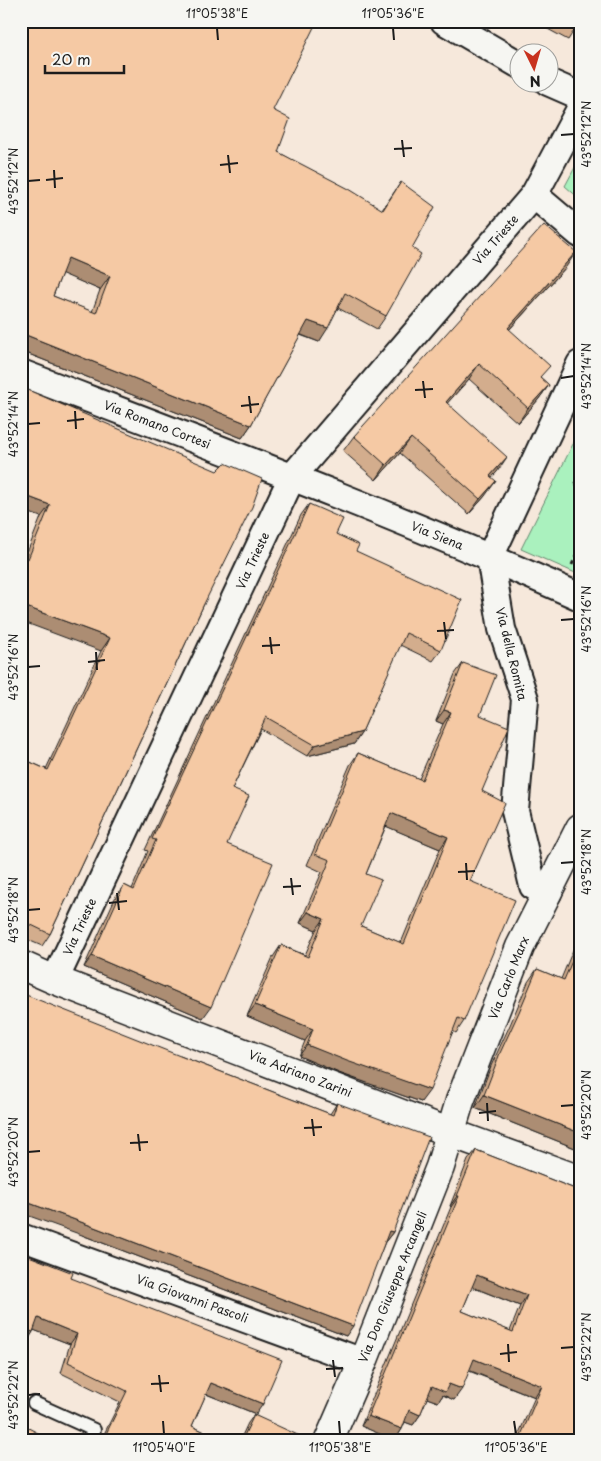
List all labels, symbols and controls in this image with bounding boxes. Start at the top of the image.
text: 11°05'38"E [186,4,248,22]
text: 11°05'36"E [361,4,425,22]
scale bar [45,42,124,74]
north arrow [508,42,558,92]
text: 20 m [52,47,91,70]
text: N [529,71,542,92]
text: 43°52'12"N [577,101,595,167]
text: 43°52'12"N [4,148,22,214]
street label: Via Trieste [468,210,522,268]
text: 43°52'14"N [577,343,595,409]
text: 43°52'14"N [4,391,22,457]
street label: Via Romano Cortesi [101,395,214,453]
street label: Via Siena [408,516,467,554]
street label: Via Trieste [231,529,273,592]
text: 43°52'16"N [577,586,595,652]
street label: Via della Romita [492,605,532,703]
text: 43°52'16"N [4,634,22,700]
text: 43°52'18"N [577,829,595,895]
text: 43°52'18"N [4,877,22,943]
street label: Via Trieste [58,895,100,958]
street label: Via Carlo Marx [483,933,533,1022]
street label: Via Adriano Zarini [246,1045,355,1101]
text: 43°52'20"N [577,1070,595,1140]
text: 43°52'20"N [4,1117,22,1187]
street label: Via Don Giuseppe Arcangeli [353,1208,431,1365]
street label: Via Giovanni Pascoli [134,1269,251,1327]
text: 43°52'22"N [577,1312,595,1382]
text: 43°52'22"N [4,1360,22,1430]
text: 11°05'40"E [132,1438,196,1456]
text: 11°05'38"E [309,1438,371,1456]
text: 11°05'36"E [484,1438,548,1456]

